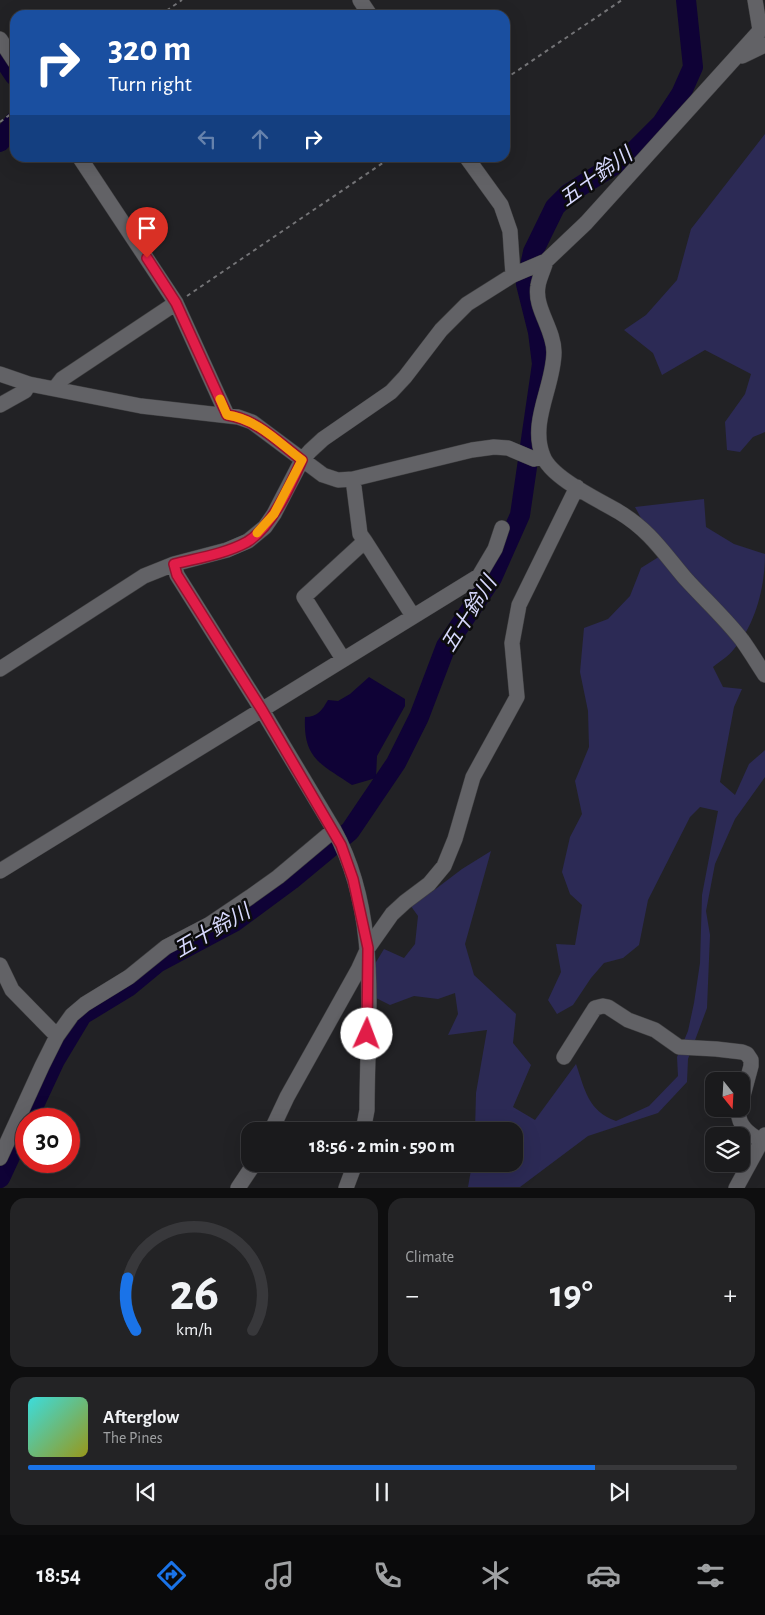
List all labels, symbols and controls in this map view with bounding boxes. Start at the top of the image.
icon: right [25,30,90,95]
text: 320 m [108,32,191,67]
text: Turn right [108,73,192,95]
icon: left [193,125,221,153]
icon: ahead [246,125,274,153]
icon: right [299,125,327,153]
water label: 五十鈴川 [555,142,638,210]
pin [126,207,168,258]
icon: arrive [133,214,161,242]
water label: 五十鈴川 [437,571,501,655]
water label: 五十鈴川 [170,899,255,961]
position arrow [340,1007,392,1059]
north arrow [705,1072,750,1118]
map controls [705,1072,750,1172]
speed limit sign: 30 [15,1108,80,1173]
button: layers [705,1127,750,1172]
text: 18:56 · 2 min · 590 m [309,1137,455,1156]
text: Climate [406,1249,454,1265]
text: 26 [169,1267,219,1319]
text: 19° [550,1276,593,1314]
text: − [406,1282,419,1310]
text: + [724,1282,737,1310]
text: km/h [175,1321,212,1339]
text: Afterglow [103,1408,179,1427]
text: The Pines [103,1430,163,1446]
icon: previous [132,1478,160,1506]
icon: pause [368,1478,396,1506]
icon: next [605,1478,633,1506]
icon: directions [154,1558,189,1593]
icon: music [262,1558,297,1593]
icon: phone [370,1558,405,1593]
icon: climate [478,1558,513,1593]
icon: car [586,1558,621,1593]
icon: filters [693,1558,728,1593]
text: 18:54 [36,1564,81,1586]

